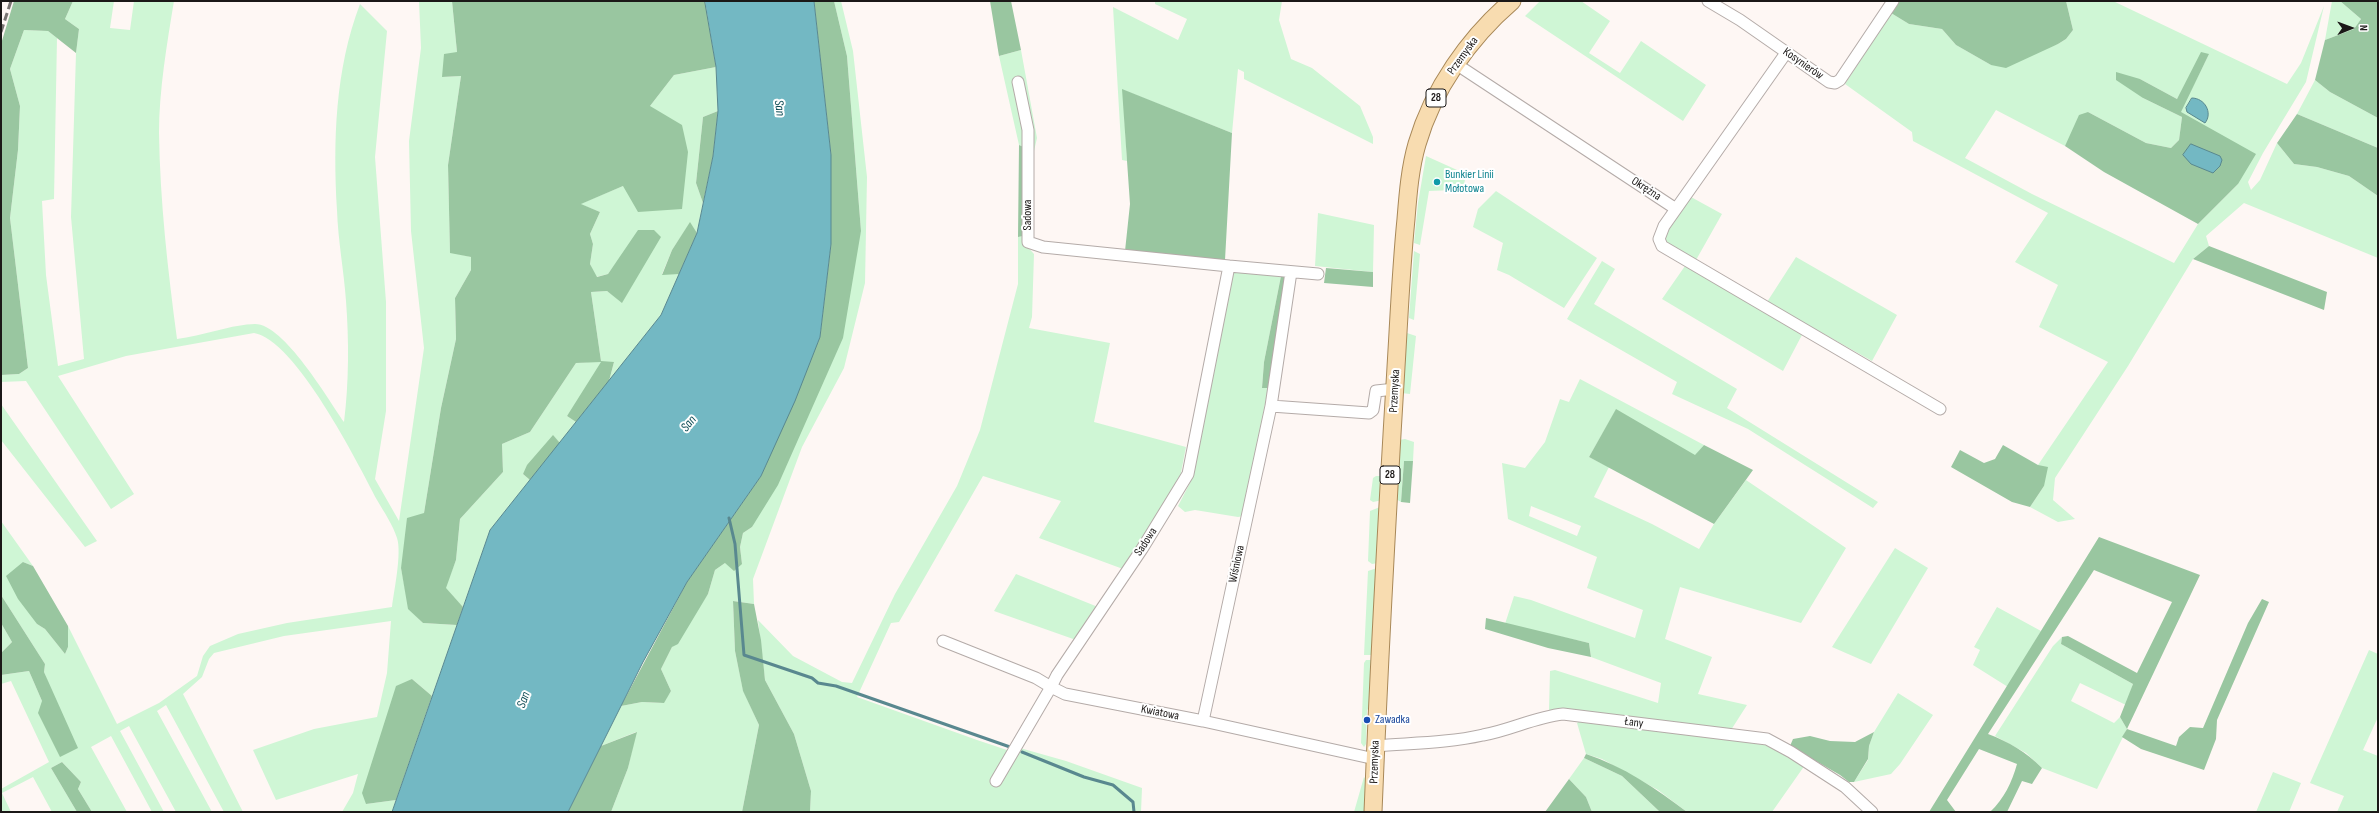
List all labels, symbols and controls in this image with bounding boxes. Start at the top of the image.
north arrow [2331,8,2371,48]
text: N [2357,25,2370,31]
street label: Przemyska [1444,34,1482,78]
street label: Kosynierów [1780,45,1826,83]
road number: 28 [1426,89,1446,107]
water label: San [770,99,788,117]
place label: Bunkier Linii Mołotowa [1445,168,1494,196]
street label: Okrężna [1628,174,1664,204]
marker: Bunkier Linii Mołotowa [1432,177,1442,187]
street label: Sadowa [1021,200,1035,230]
street label: Przemyska [1387,369,1403,413]
water label: San [678,413,700,435]
road number: 28 [1380,466,1400,484]
street label: Sadowa [1132,525,1160,559]
street label: Wiśniowa [1226,544,1248,584]
water label: San [514,690,534,710]
street label: Kwiatowa [1140,702,1180,724]
place label: Zawadka [1375,713,1410,727]
marker: Zawadka [1362,715,1372,725]
street label: Łany [1624,715,1644,731]
street label: Przemyska [1367,740,1383,784]

